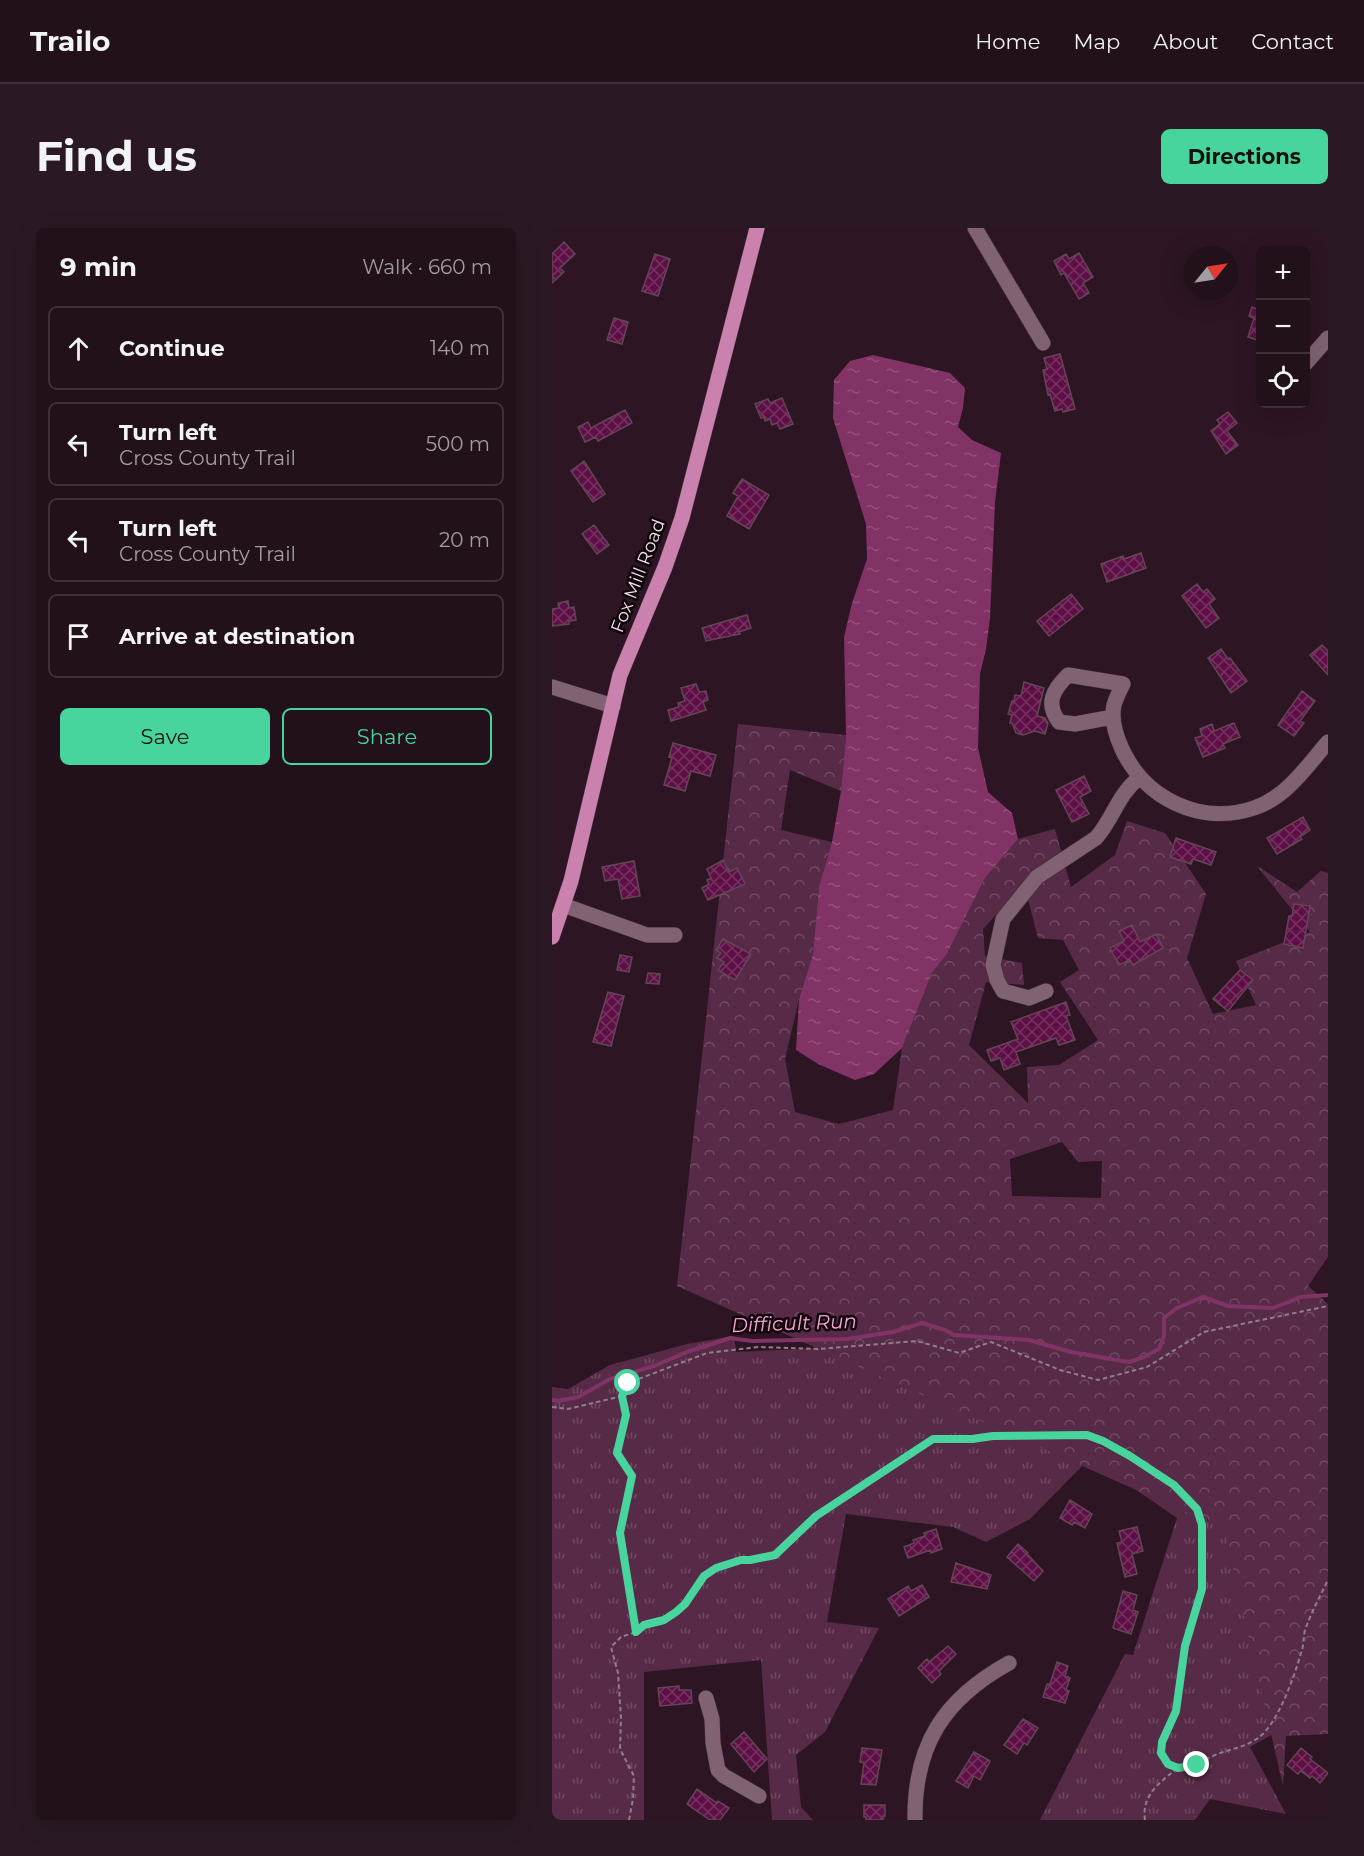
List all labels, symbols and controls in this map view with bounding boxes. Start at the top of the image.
text: Trailo [30,24,110,58]
text: Home [975,29,1040,54]
text: Map [1073,29,1120,54]
text: About [1153,29,1218,54]
text: Contact [1251,29,1334,54]
button: Directions [1161,129,1328,184]
text: Find us [36,130,197,182]
north arrow [1184,246,1238,300]
map controls [1256,246,1310,408]
button: + [1256,246,1310,300]
text: 9 min [60,251,137,283]
text: Walk · 660 m [362,255,492,279]
button: − [1256,300,1310,354]
icon: ahead [62,332,95,365]
text: Continue [119,335,225,362]
text: 140 m [430,336,490,360]
button: locate [1256,354,1310,408]
text: Turn left [119,419,217,446]
icon: left [62,428,95,461]
text: 500 m [426,432,490,456]
text: Cross County Trail [119,446,296,470]
text: Turn left [119,515,217,542]
street label: Fox Mill Road [606,516,670,636]
icon: left [62,524,95,557]
text: 20 m [439,528,490,552]
text: Cross County Trail [119,542,296,566]
icon: arrive [62,620,95,653]
text: Arrive at destination [119,623,355,650]
button: Save [60,708,270,765]
button: Share [282,708,492,765]
water label: Difficult Run [731,1309,857,1337]
route start [614,1369,640,1395]
route end [1183,1751,1209,1777]

